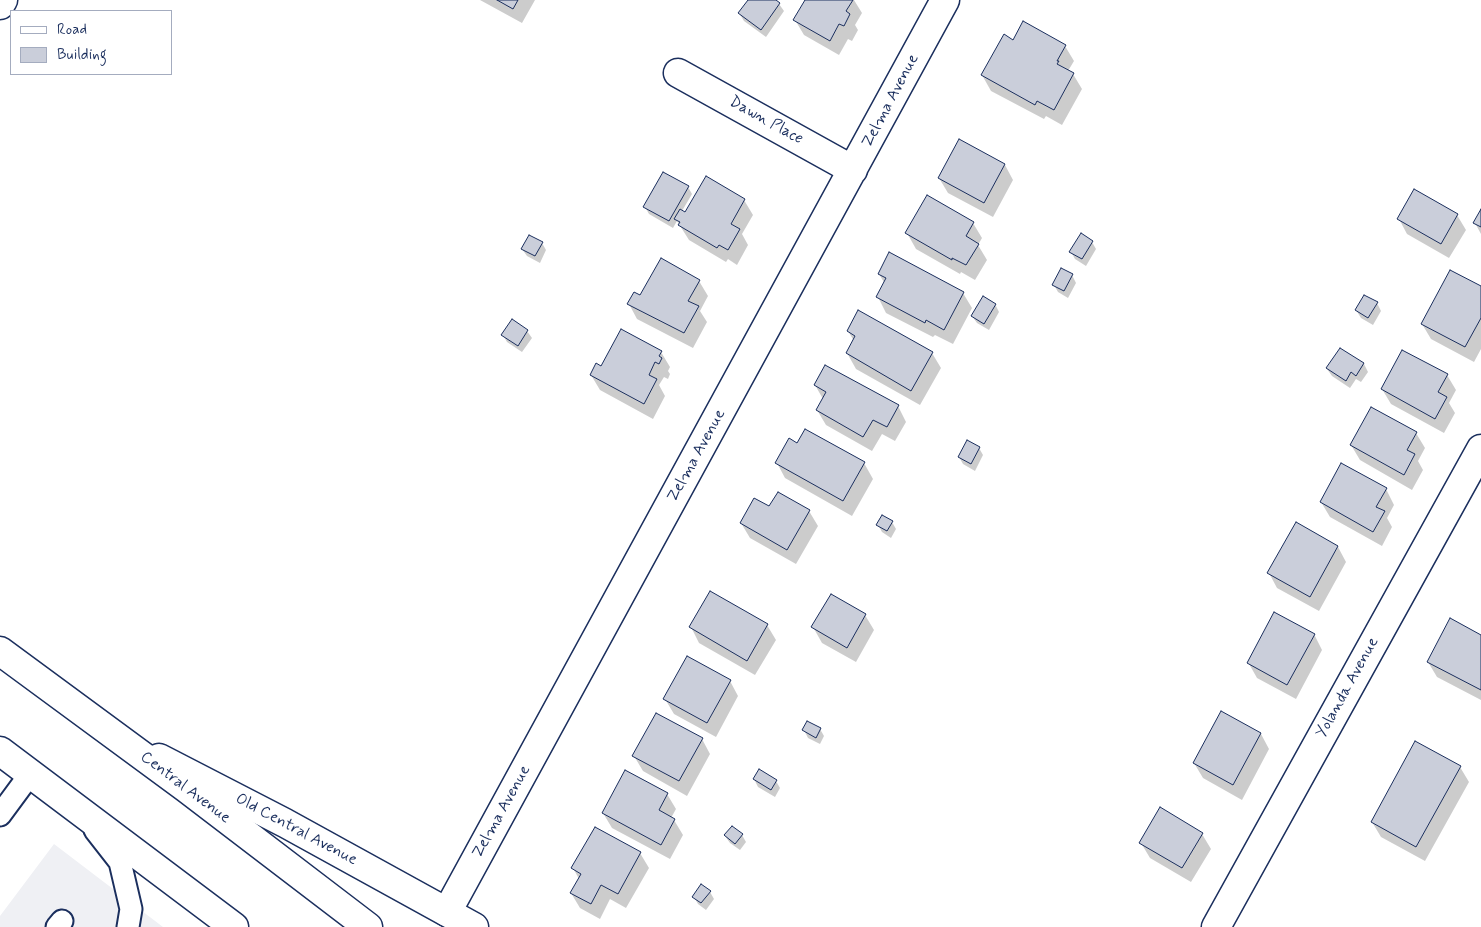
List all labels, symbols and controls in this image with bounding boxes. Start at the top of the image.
legend [10,10,172,75]
text: Road [57,20,87,40]
text: Building [57,45,107,65]
street label: Zelma Avenue [858,51,924,151]
street label: Dawn Place [726,93,806,149]
street label: Zelma Avenue [664,406,730,506]
street label: Yolanda Avenue [1313,634,1383,742]
street label: Central Avenue [136,748,234,828]
street label: Zelma Avenue [469,762,535,862]
street label: Old Central Avenue [232,790,360,870]

